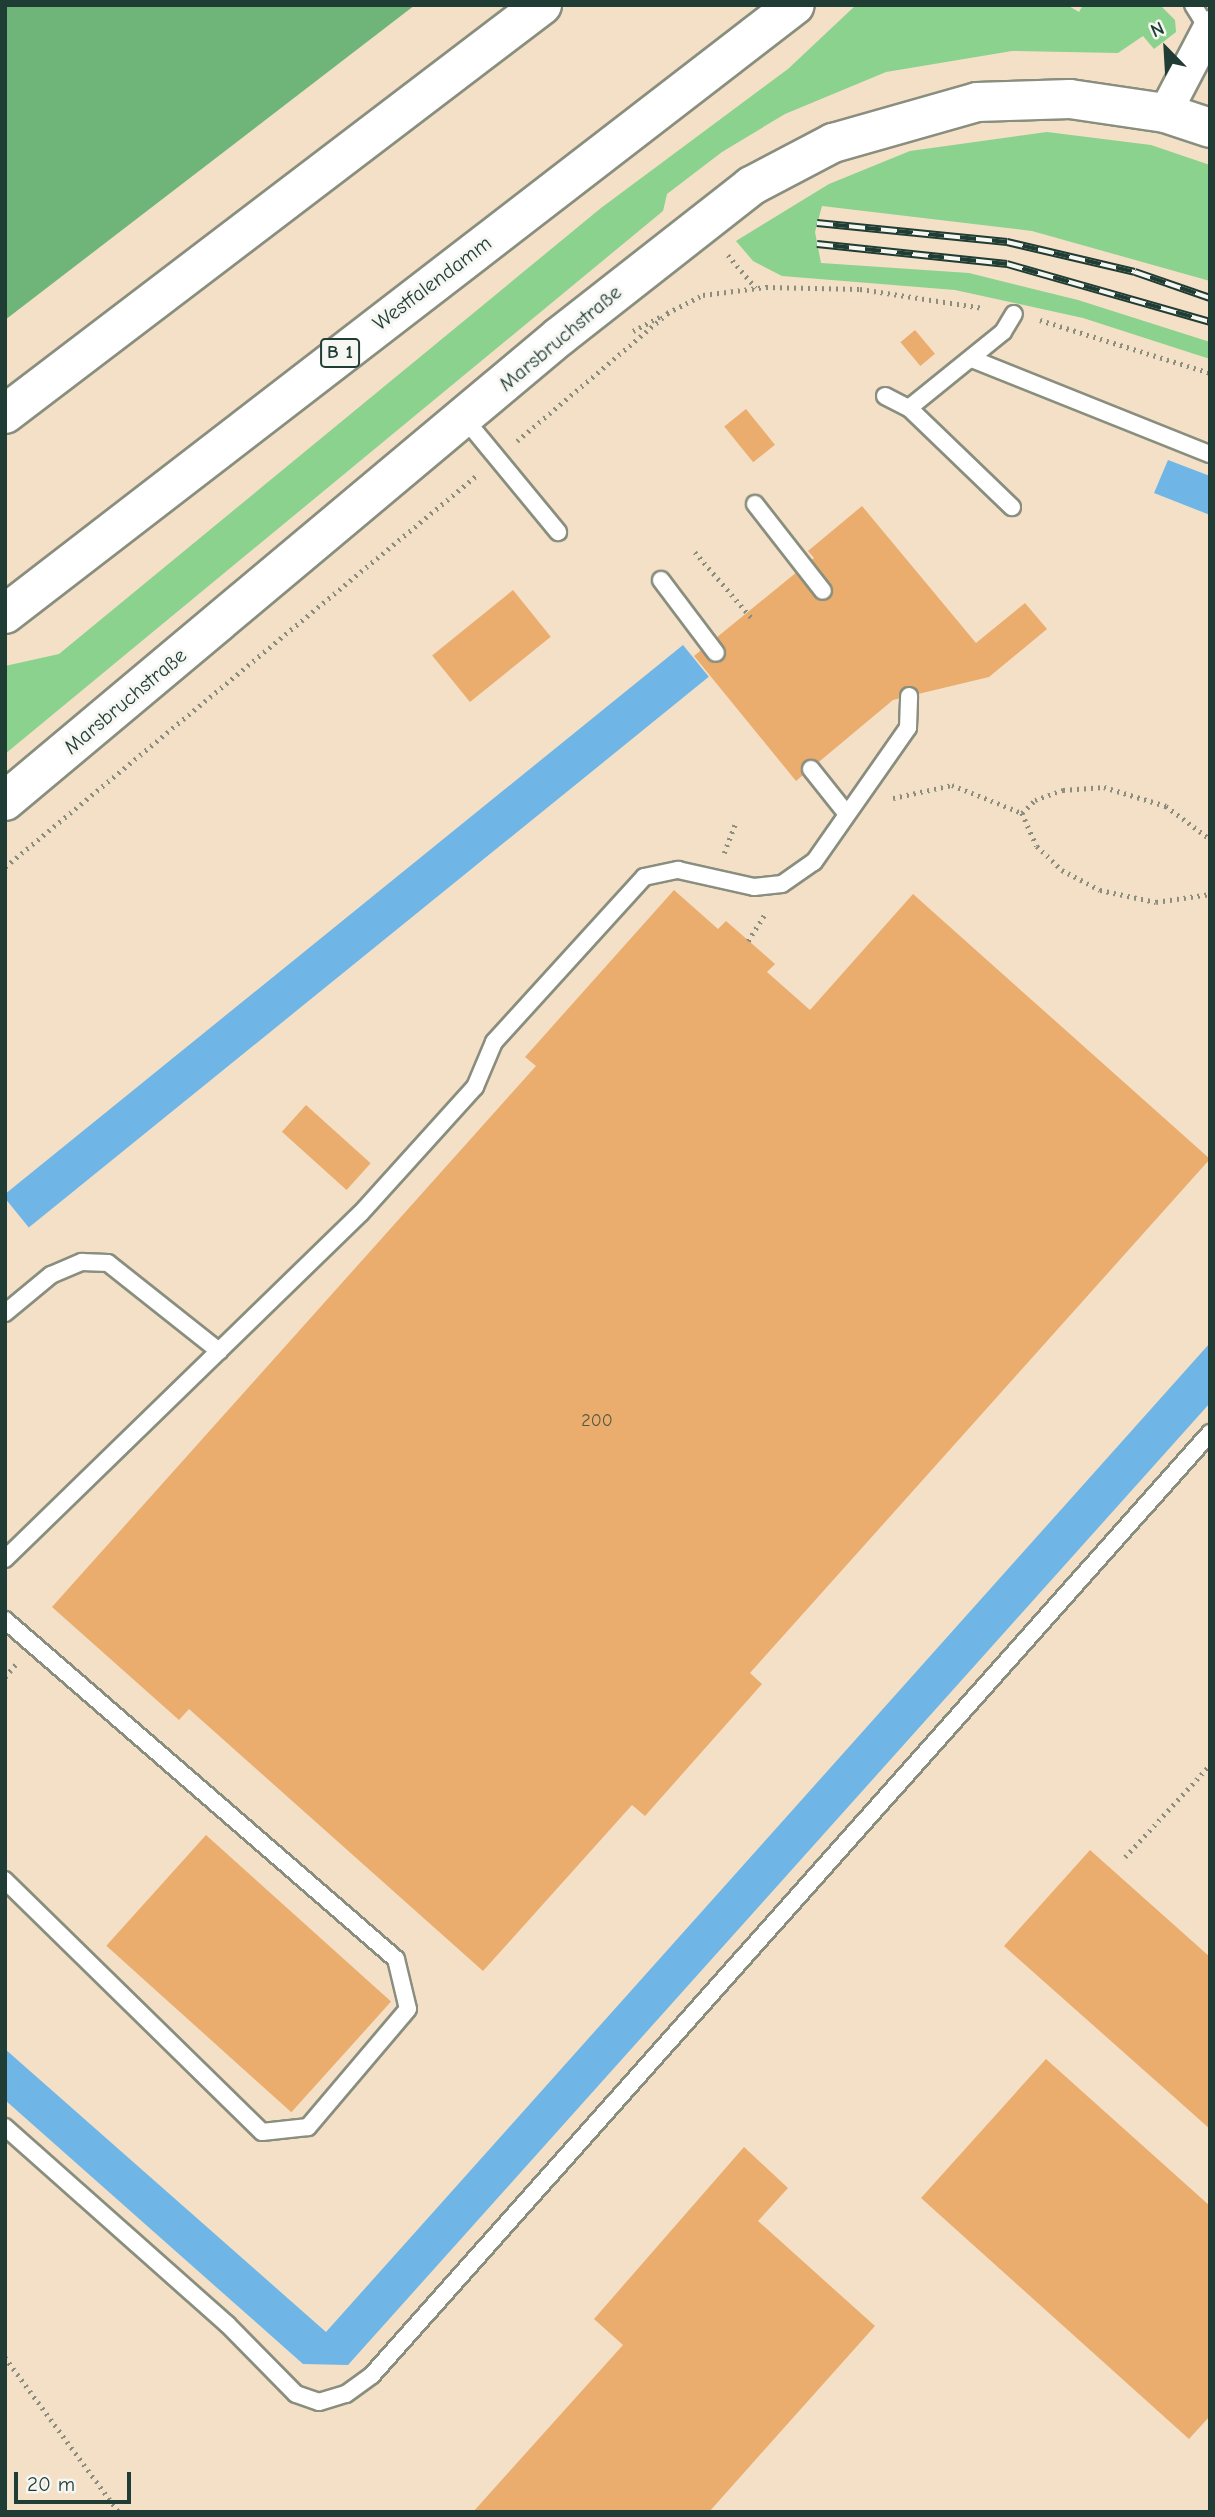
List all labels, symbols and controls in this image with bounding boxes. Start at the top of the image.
north arrow [1131,14,1201,84]
text: N [1147,17,1168,42]
street label: Westfalendamm [368,230,496,336]
street label: Marsbruchstraße [494,279,626,397]
road number: B 1 [319,338,361,368]
street label: Marsbruchstraße [59,642,191,760]
house number: 200 [581,1410,613,1432]
scale bar [18,2458,135,2502]
text: 20 m [27,2472,75,2496]

